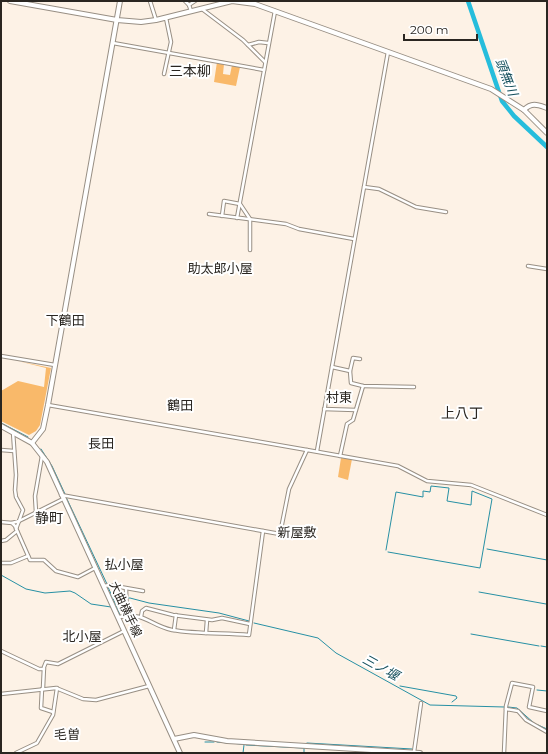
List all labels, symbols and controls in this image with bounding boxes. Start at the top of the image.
scale bar [404,16,477,42]
text: 200 m [410,22,449,37]
water label: 頭無川 [493,56,522,100]
district label: 三本柳 [169,62,211,80]
district label: 助太郎小屋 [187,260,253,276]
district label: 下鶴田 [45,312,85,328]
district label: 村東 [326,389,352,405]
district label: 鶴田 [167,397,193,413]
district label: 上八丁 [441,404,483,422]
district label: 長田 [88,435,114,451]
district label: 静町 [35,509,63,527]
district label: 新屋敷 [277,524,317,540]
district label: 払小屋 [104,556,144,572]
street label: 大曲横手線 [107,579,145,639]
district label: 北小屋 [62,628,102,644]
water label: 三ノ堰 [360,651,404,684]
district label: 毛曽 [54,726,80,742]

